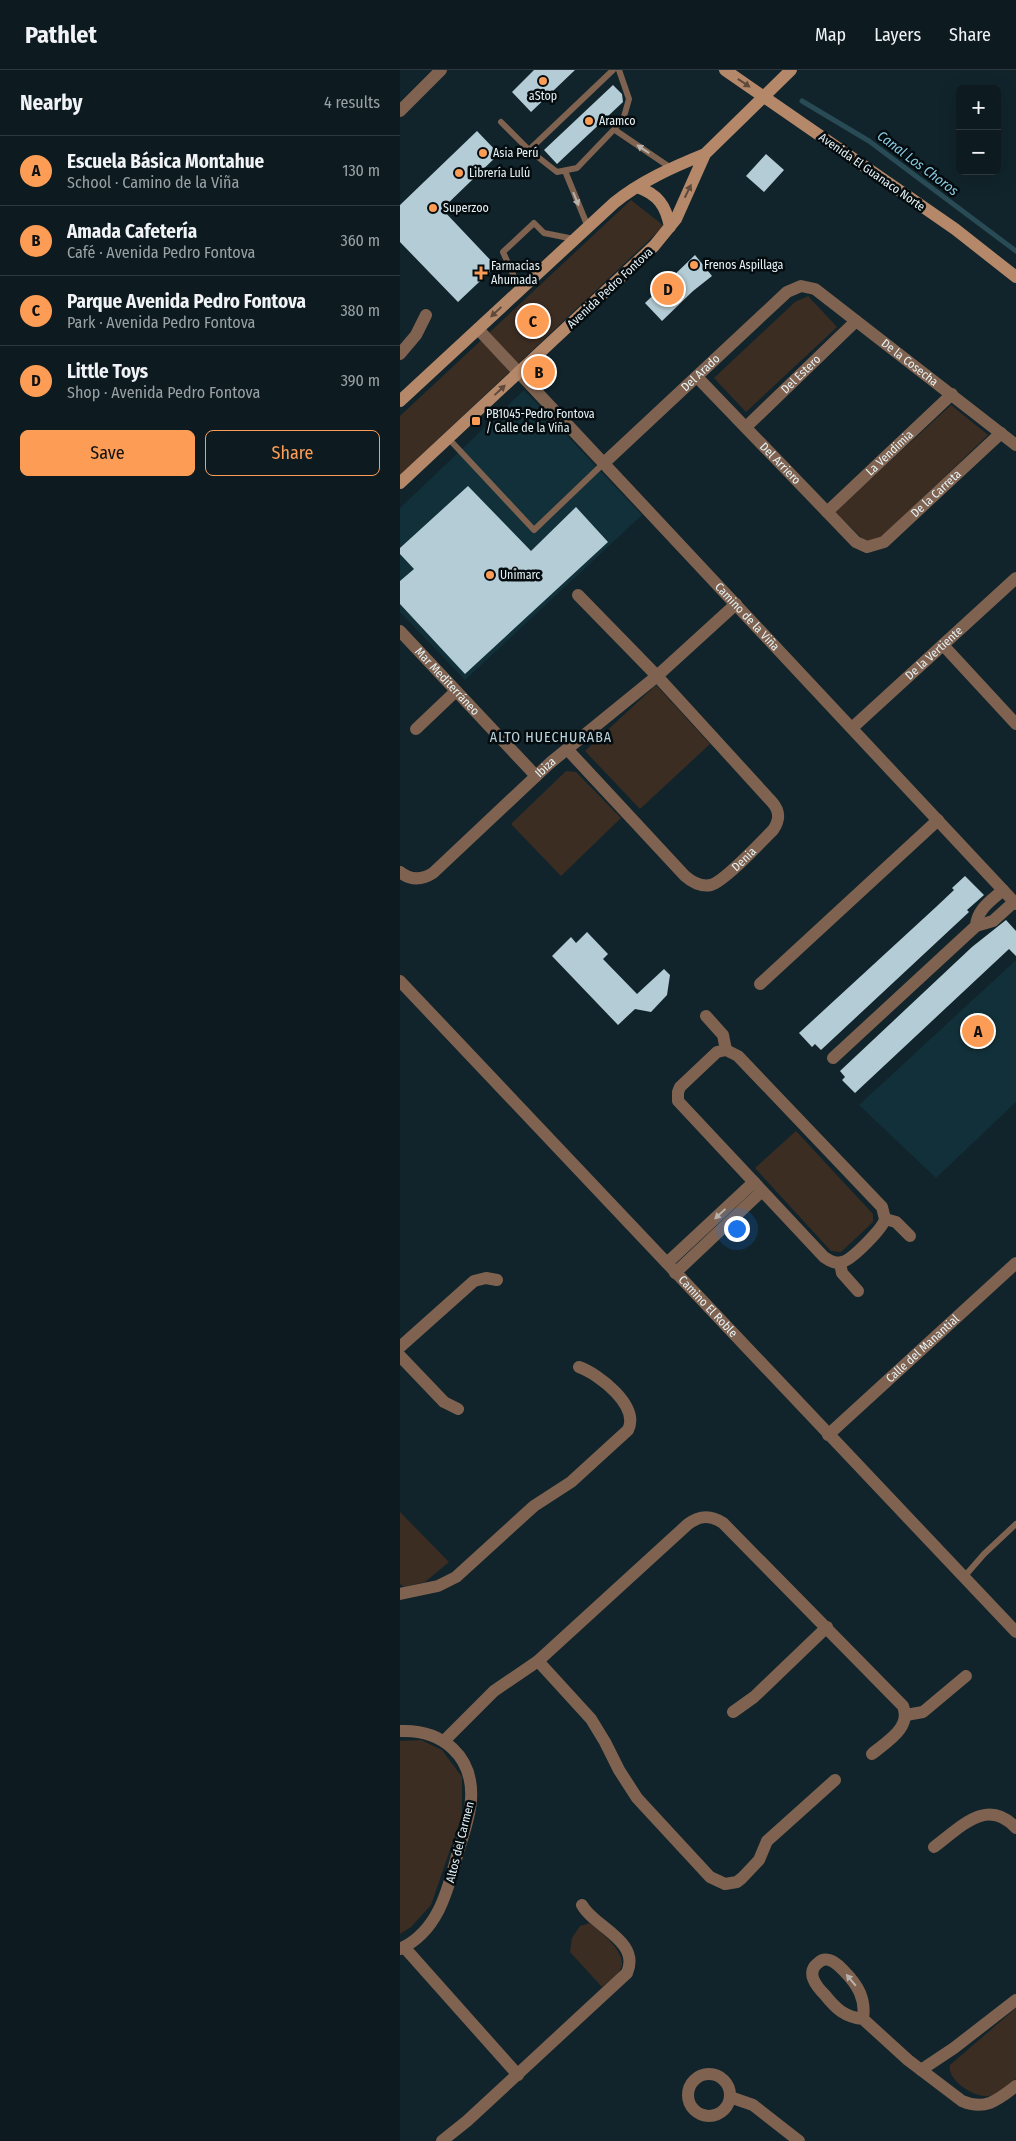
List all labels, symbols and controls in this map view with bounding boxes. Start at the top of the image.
text: Pathlet [25,21,97,49]
text: Map [815,24,846,46]
text: Layers [874,24,921,46]
text: Share [949,24,991,46]
marker: aStop [537,75,549,87]
one-way arrow [737,78,751,88]
map controls [956,85,1001,175]
button: + [956,85,1001,130]
place label: aStop [529,89,557,103]
text: Nearby [20,90,82,116]
text: 4 results [324,93,380,112]
place label: Aramco [599,114,635,128]
marker: Aramco [583,115,595,127]
water label: Canal Los Choros [874,127,962,199]
street label: Avenida El Guanaco Norte [816,130,928,214]
button: − [956,130,1001,175]
one-way arrow [636,144,650,154]
place label: Asia Perú [493,146,538,160]
marker: Asia Perú [477,147,489,159]
text: Escuela Básica Montahue [67,150,264,173]
text: A [32,161,40,180]
text: 130 m [342,161,380,180]
place label: Librería Lulú [469,166,530,180]
marker: Librería Lulú [453,167,465,179]
text: School · Camino de la Viña [67,173,239,192]
one-way arrow [684,184,692,198]
one-way arrow [573,192,581,206]
place label: Superzoo [443,201,489,215]
marker: Superzoo [427,202,439,214]
text: Amada Cafetería [67,220,197,243]
text: B [32,231,40,250]
text: 360 m [340,231,380,250]
text: Café · Avenida Pedro Fontova [67,243,255,262]
street label: Avenida Pedro Fontova [564,245,656,331]
place label: Frenos Aspillaga [704,258,783,272]
place label: Farmacias Ahumada [491,259,540,287]
marker: Frenos Aspillaga [688,259,700,271]
marker: Farmacias Ahumada [475,267,487,279]
pin: D [652,270,684,308]
text: Parque Avenida Pedro Fontova [67,290,306,313]
text: C [32,301,40,320]
text: 380 m [340,301,380,320]
pin: C [517,302,549,340]
one-way arrow [491,306,503,318]
text: Park · Avenida Pedro Fontova [67,313,255,332]
street label: De la Cosecha [879,336,941,389]
street label: Del Arado [678,351,723,394]
street label: Del Estero [778,352,823,396]
pin: B [523,353,555,391]
text: Little Toys [67,360,148,383]
text: D [31,371,41,390]
text: 390 m [341,371,380,390]
text: Shop · Avenida Pedro Fontova [67,383,260,402]
one-way arrow [494,384,506,396]
place label: PB1045-Pedro Fontova / Calle de la Viña [486,407,595,435]
marker: PB1045-Pedro Fontova / Calle de la Viña [470,415,482,427]
street label: La Vendimia [863,427,916,479]
button: Save [20,430,195,476]
button: Share [205,430,380,476]
street label: Del Arriero [757,440,804,487]
street label: De la Carreta [908,467,964,520]
place label: Unimarc [500,568,541,582]
marker: Unimarc [484,569,496,581]
street label: Camino de la Viña [712,580,782,654]
street label: De la Vertiente [902,623,965,683]
street label: Mar Mediterráneo [412,645,482,718]
district label: ALTO HUECHURABA [490,729,612,746]
street label: Ibiza [532,754,559,780]
street label: Denia [729,844,759,874]
pin: A [962,1012,994,1050]
one-way arrow [714,1208,726,1220]
your location [724,1216,750,1242]
street label: Camino El Roble [676,1273,740,1340]
street label: Calle del Manantial [883,1312,962,1386]
street label: Altos del Carmen [443,1800,477,1884]
one-way arrow [846,1973,857,1986]

